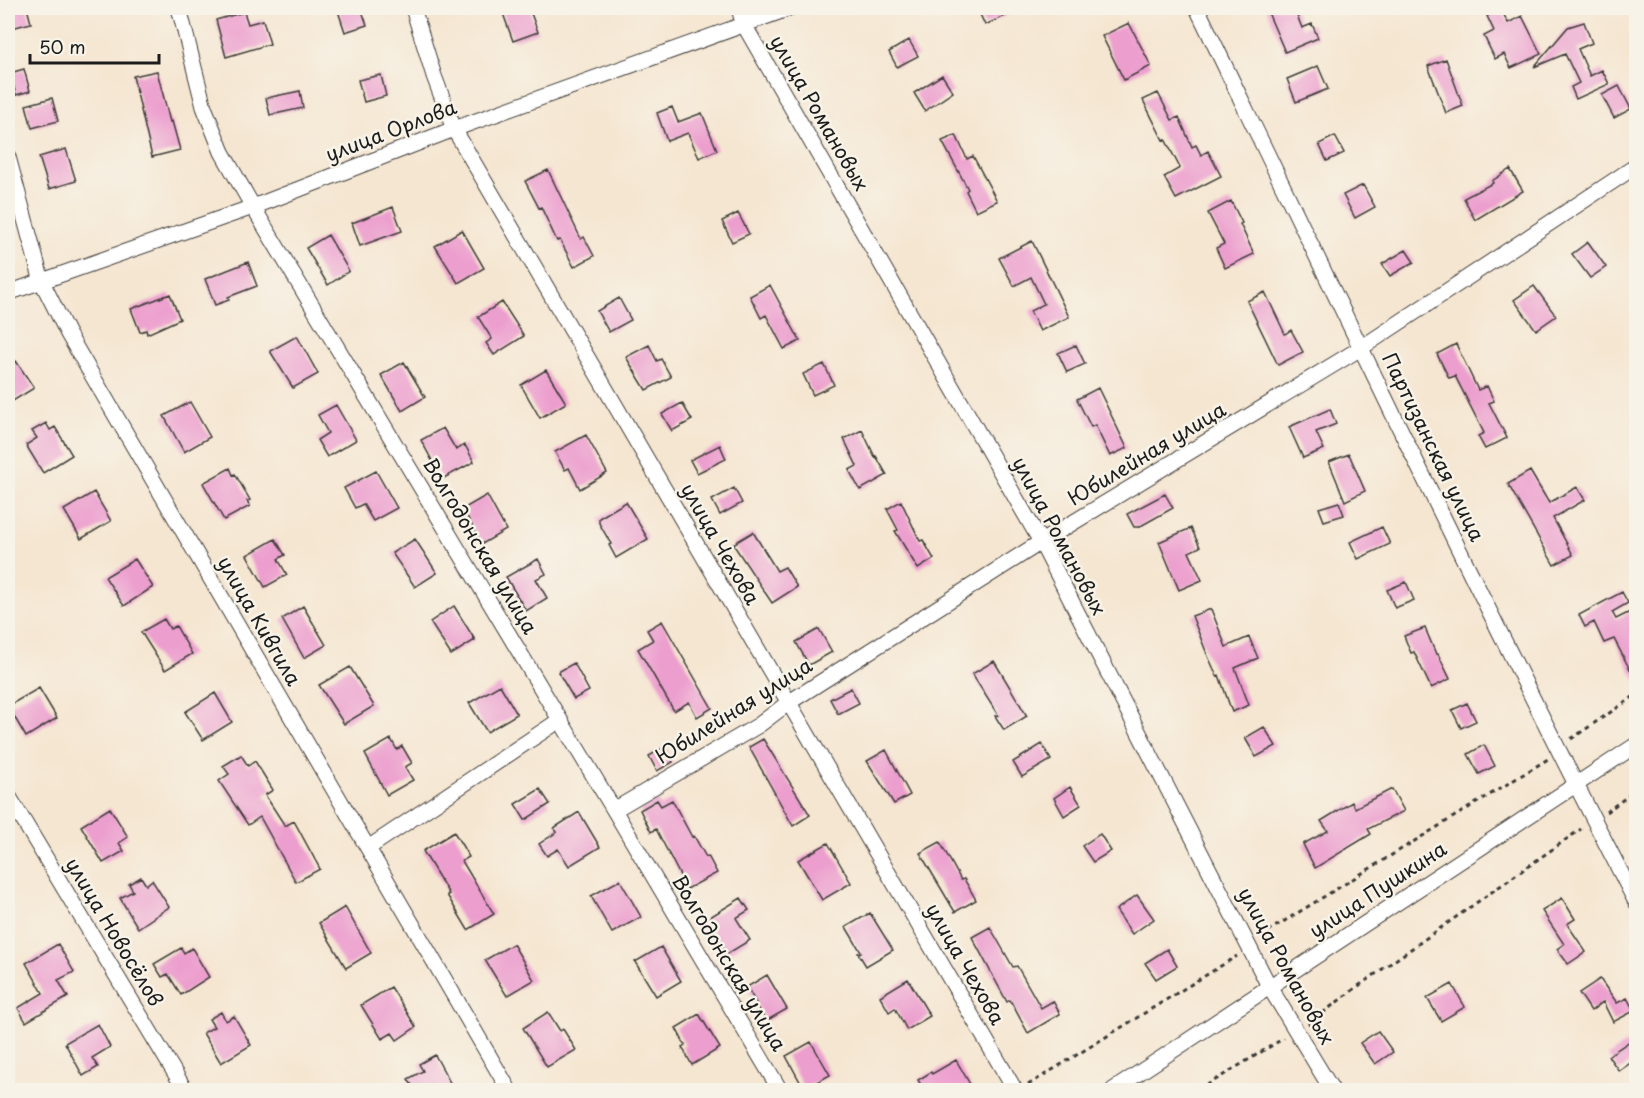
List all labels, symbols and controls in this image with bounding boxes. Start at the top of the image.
scale bar [30,27,159,65]
street label: улица Романовых [763,29,877,196]
text: 50 m [39,33,86,60]
street label: улица Орлова [321,91,461,169]
street label: Партизанская улица [1375,347,1493,546]
street label: Юбилейная улица [1062,394,1232,512]
street label: улица Романовых [1005,451,1114,620]
street label: Волгодонская улица [416,452,546,640]
street label: улица Чехова [674,477,768,610]
street label: улица Кивгила [211,550,309,691]
street label: Юбилейная улица [649,650,818,770]
street label: улица Пушкина [1303,833,1453,945]
street label: улица Новосёлов [58,851,171,1012]
street label: Волгодонская улица [665,869,795,1057]
street label: улица Романовых [1231,881,1343,1050]
street label: улица Чехова [919,897,1013,1030]

